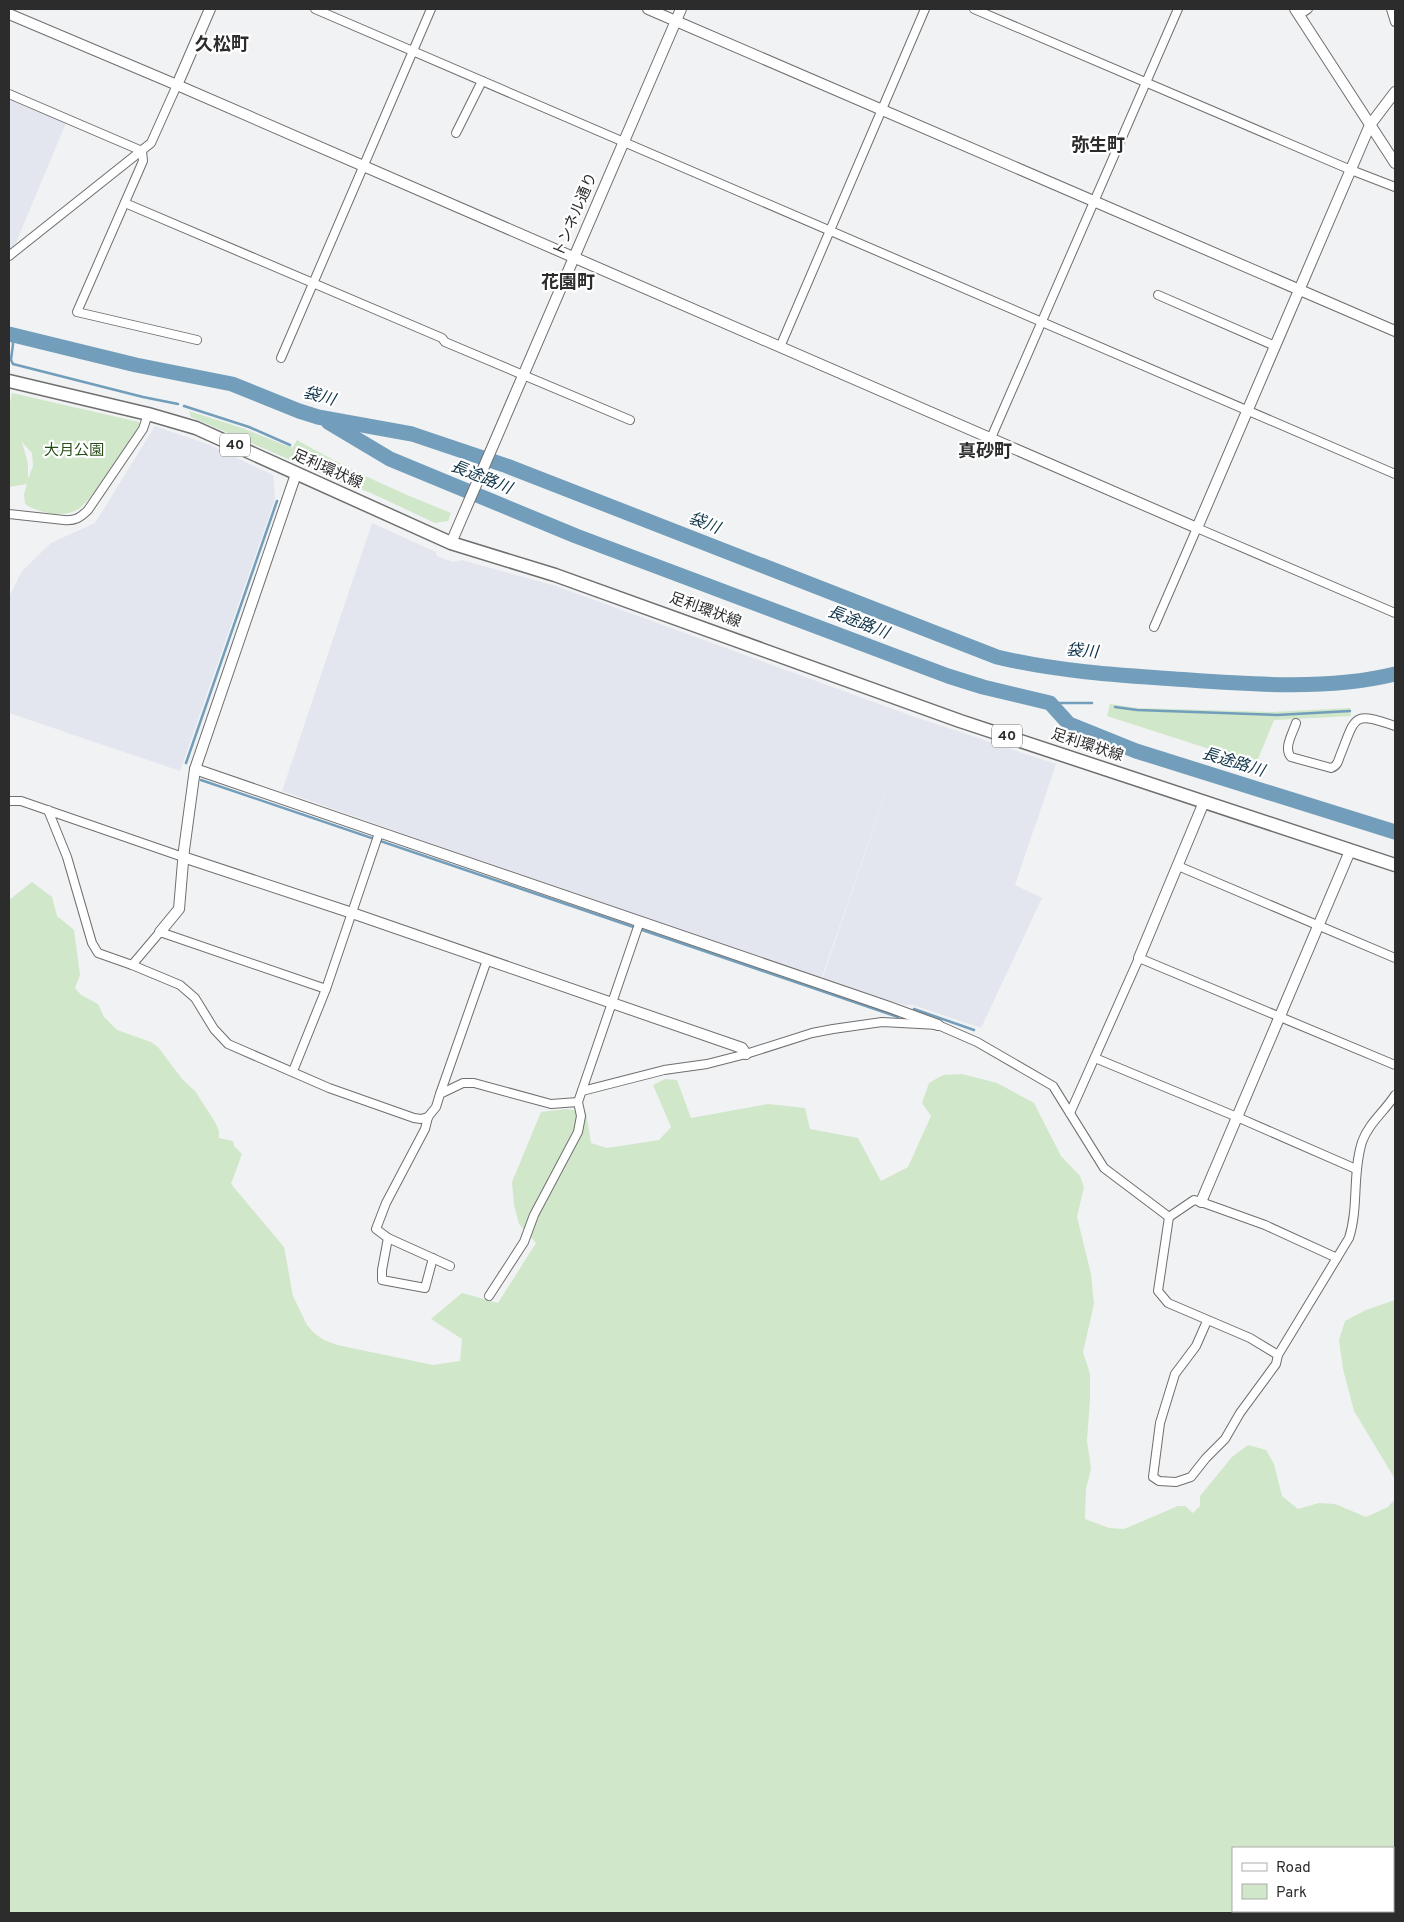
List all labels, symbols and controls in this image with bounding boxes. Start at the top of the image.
district label: 久松町 [195,34,249,57]
district label: 弥生町 [1071,135,1125,158]
street label: トンネル通り [550,170,602,260]
district label: 花園町 [541,272,595,295]
water label: 袋川 [301,383,339,412]
road number: 40 [220,434,250,456]
district label: 真砂町 [958,441,1012,464]
park label: 大月公園 [44,442,104,461]
street label: 足利環状線 [289,445,366,494]
water label: 長途路川 [448,457,516,500]
water label: 袋川 [685,509,724,540]
street label: 足利環状線 [667,588,744,633]
water label: 長途路川 [825,602,893,645]
water label: 袋川 [1065,641,1101,664]
road number: 40 [992,724,1022,748]
street label: 足利環状線 [1048,724,1126,767]
water label: 長途路川 [1199,744,1268,783]
legend [1232,1847,1394,1912]
text: Road [1276,1859,1311,1878]
text: Park [1276,1884,1307,1903]

